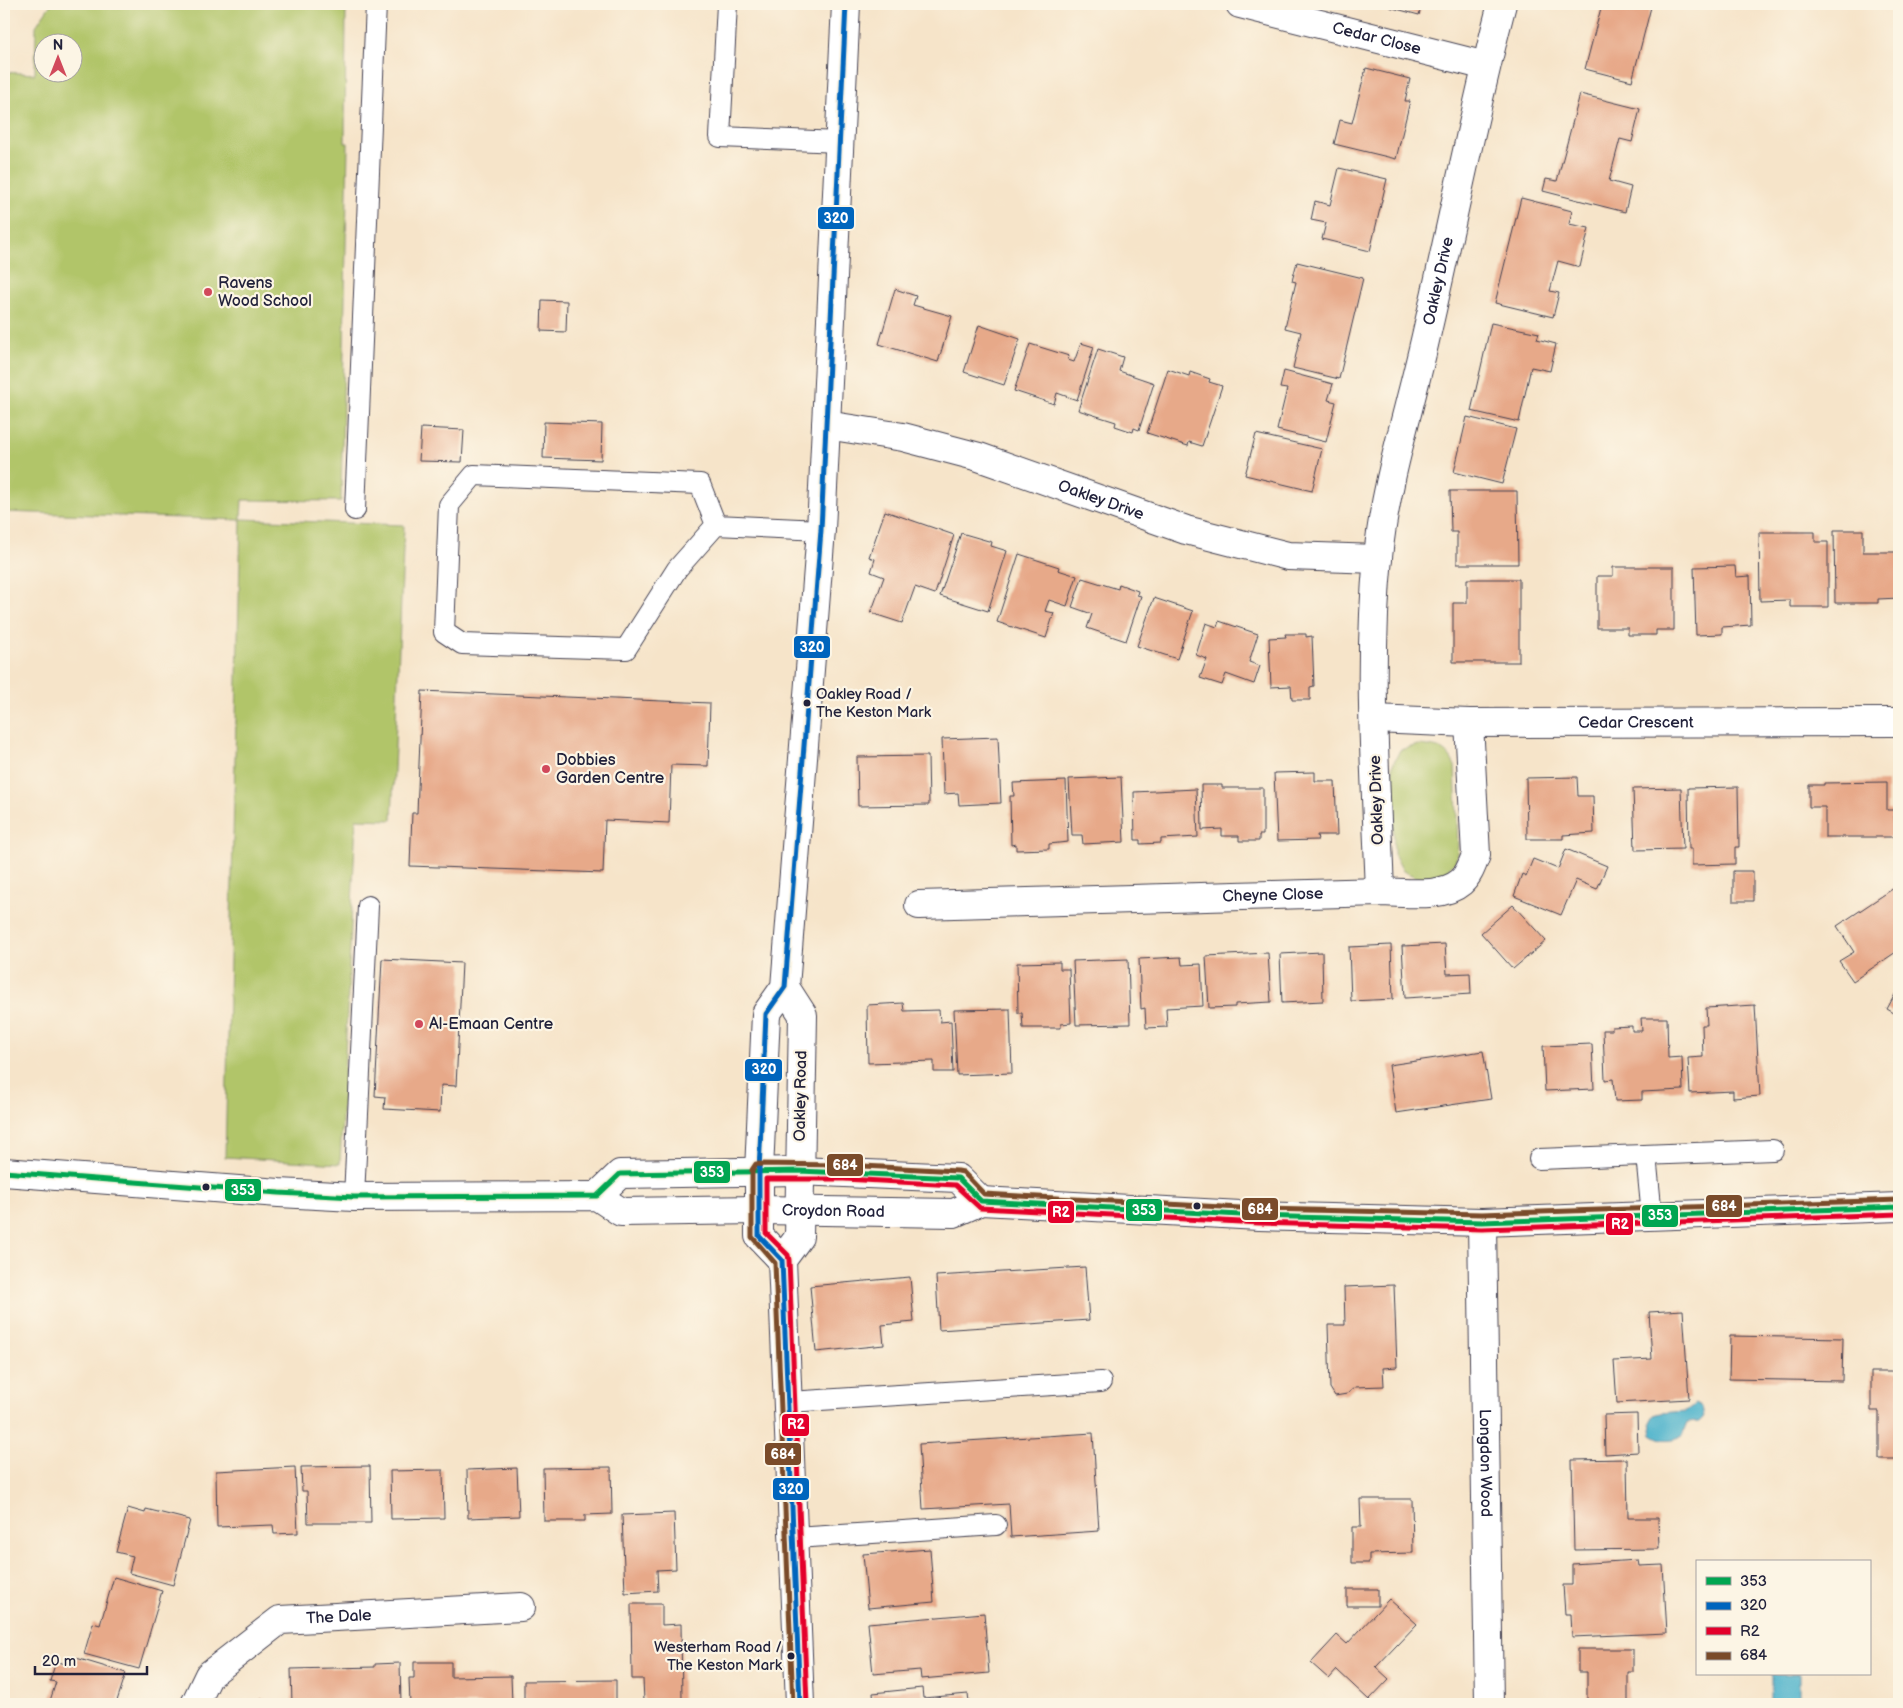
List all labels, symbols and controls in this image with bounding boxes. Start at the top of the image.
street label: Cedar Close [1330,18,1423,59]
north arrow [32,32,82,82]
text: N [53,37,63,54]
line badge: 320 [817,206,855,230]
text: 320 [823,210,849,227]
street label: Oakley Drive [1419,235,1457,327]
place label: Ravens Wood School [218,274,312,311]
marker: Ravens Wood School [202,286,214,298]
street label: Oakley Drive [1056,476,1147,524]
line badge: 320 [793,635,831,659]
text: 320 [799,639,825,656]
place label: Oakley Road / The Keston Mark [816,685,932,722]
marker: Oakley Road / The Keston Mark [802,698,812,708]
street label: Cedar Crescent [1578,713,1694,732]
place label: Dobbies Garden Centre [556,751,665,788]
street label: Oakley Drive [1366,754,1388,845]
marker: Dobbies Garden Centre [540,763,552,775]
street label: Cheyne Close [1222,884,1324,906]
place label: Al-Emaan Centre [429,1015,554,1034]
marker: Al-Emaan Centre [413,1018,425,1030]
street label: Oakley Road [791,1050,811,1142]
line badge: 320 [744,1058,783,1082]
text: 320 [751,1061,777,1078]
line badge: 684 [826,1153,864,1177]
text: 684 [832,1157,858,1174]
line badge: 353 [693,1160,731,1184]
text: 353 [700,1164,724,1181]
line badge: 353 [224,1178,262,1202]
unlabelled marker [201,1182,211,1192]
text: 353 [231,1182,255,1199]
line badge: 684 [1705,1194,1743,1218]
line badge: 684 [1241,1197,1279,1221]
line badge: 353 [1125,1198,1163,1222]
text: 684 [1711,1198,1737,1215]
line badge: R2 [1047,1200,1075,1224]
street label: Croydon Road [782,1201,885,1221]
unlabelled marker [1192,1201,1202,1211]
text: 684 [1247,1201,1273,1218]
text: 353 [1132,1202,1156,1219]
text: R2 [1052,1204,1071,1221]
line badge: 353 [1641,1204,1679,1228]
text: 353 [1648,1207,1672,1224]
line badge: R2 [1605,1212,1634,1236]
text: R2 [1611,1216,1630,1233]
street label: Longdon Wood [1475,1409,1496,1517]
line badge: R2 [781,1413,810,1437]
text: R2 [787,1416,806,1433]
line badge: 684 [764,1442,802,1466]
text: 684 [770,1446,796,1463]
line badge: 320 [772,1477,810,1501]
text: 320 [778,1481,804,1498]
legend [1696,1560,1870,1676]
text: 353 [1740,1572,1767,1591]
text: 320 [1740,1596,1767,1615]
street label: The Dale [306,1606,373,1628]
text: R2 [1740,1622,1760,1641]
place label: Westerham Road / The Keston Mark [654,1638,783,1675]
scale bar [35,1643,148,1675]
text: 684 [1740,1646,1767,1665]
marker: Westerham Road / The Keston Mark [786,1651,796,1661]
text: 20 m [42,1652,76,1671]

